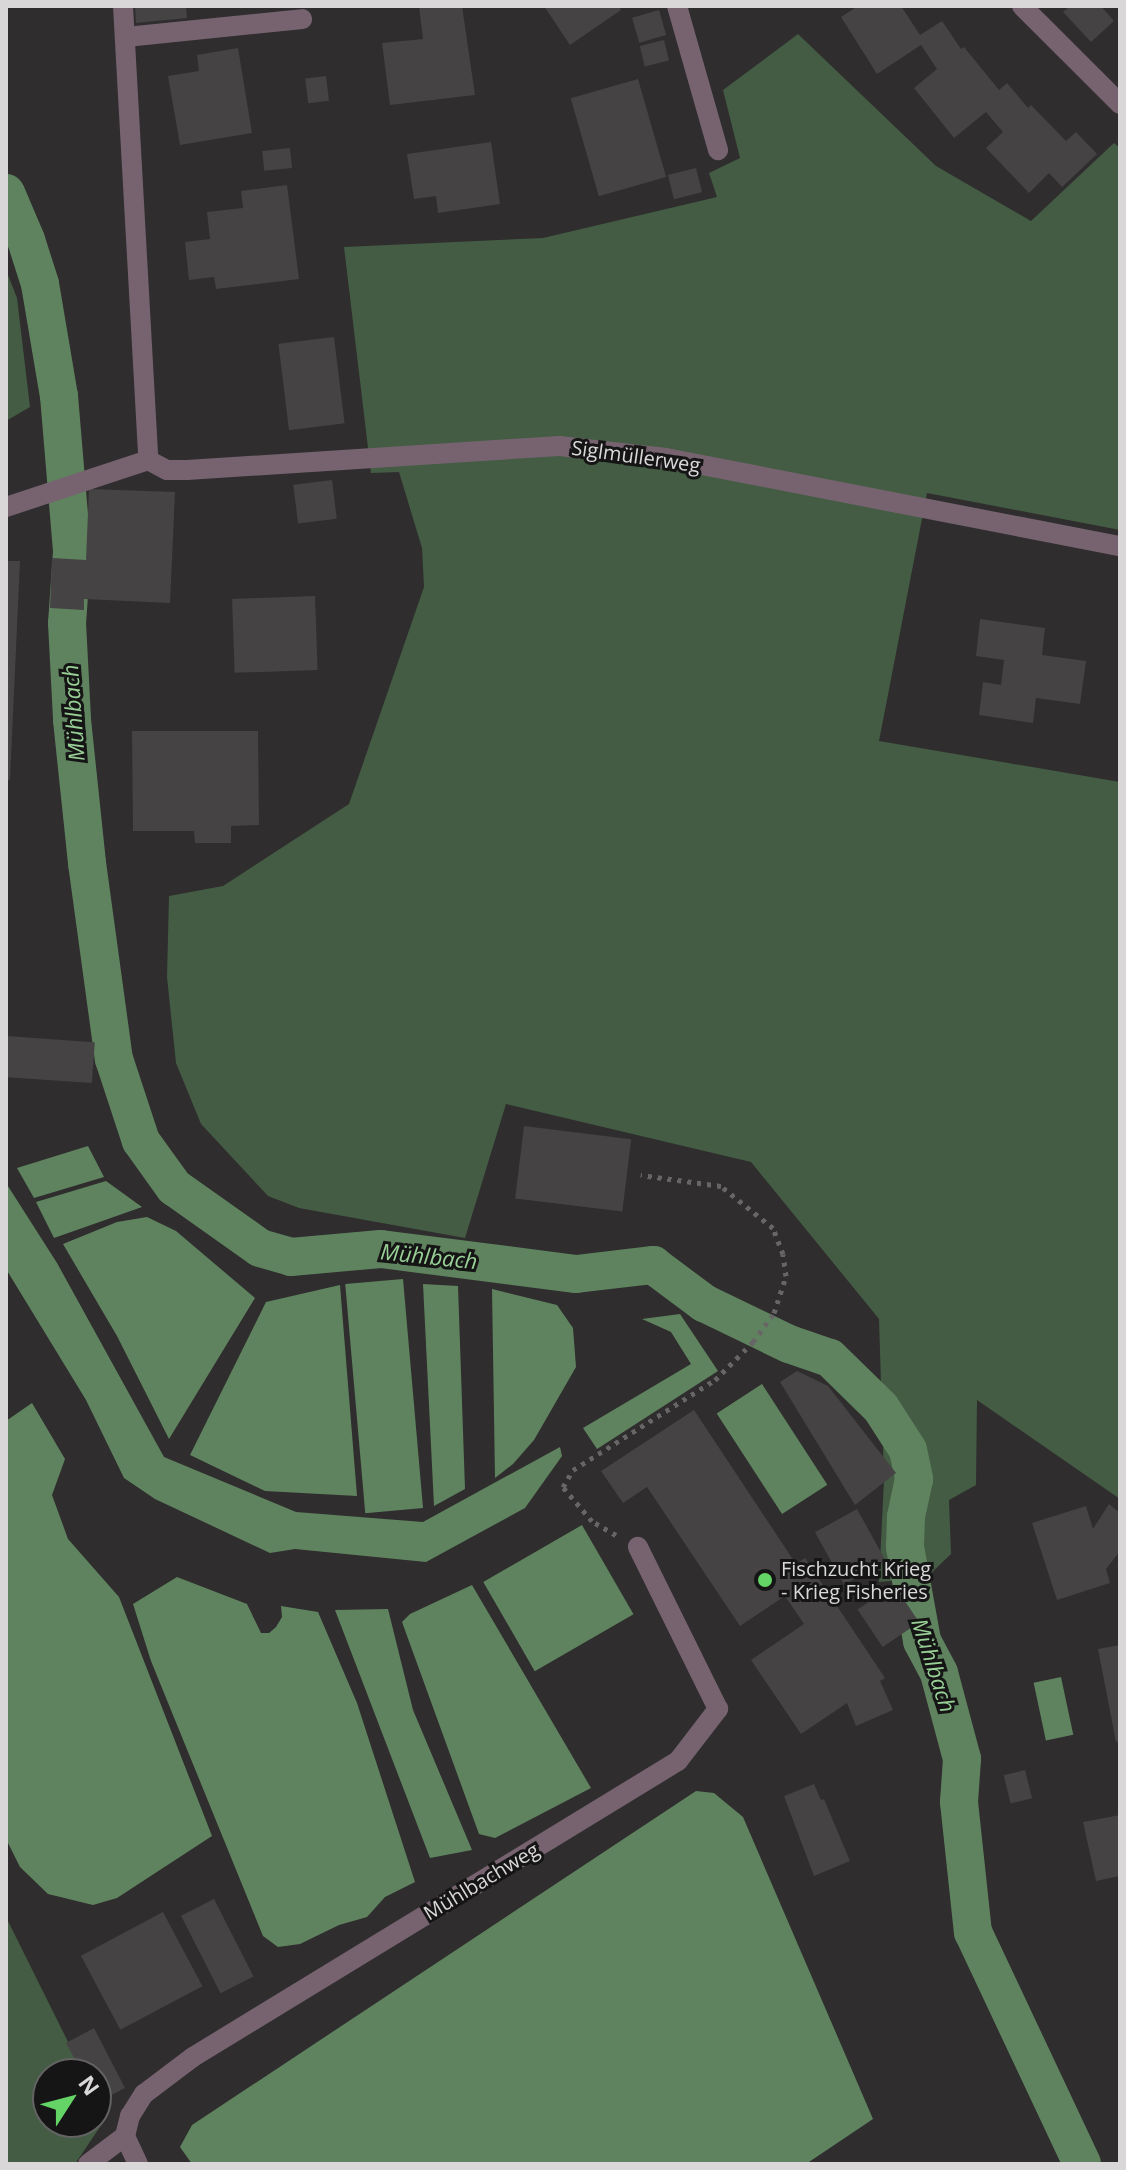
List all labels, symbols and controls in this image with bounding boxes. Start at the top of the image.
street label: Siglmüllerweg [570,435,702,477]
water label: Mühlbach [56,664,90,762]
water label: Mühlbach [379,1238,479,1274]
place label: Fischzucht Krieg - Krieg Fisheries [781,1556,931,1603]
marker: Fischzucht Krieg - Krieg Fisheries [756,1571,774,1589]
water label: Mühlbach [906,1615,962,1715]
street label: Mühlbachweg [419,1837,543,1925]
north arrow [32,2058,112,2138]
text: N [72,2069,107,2101]

